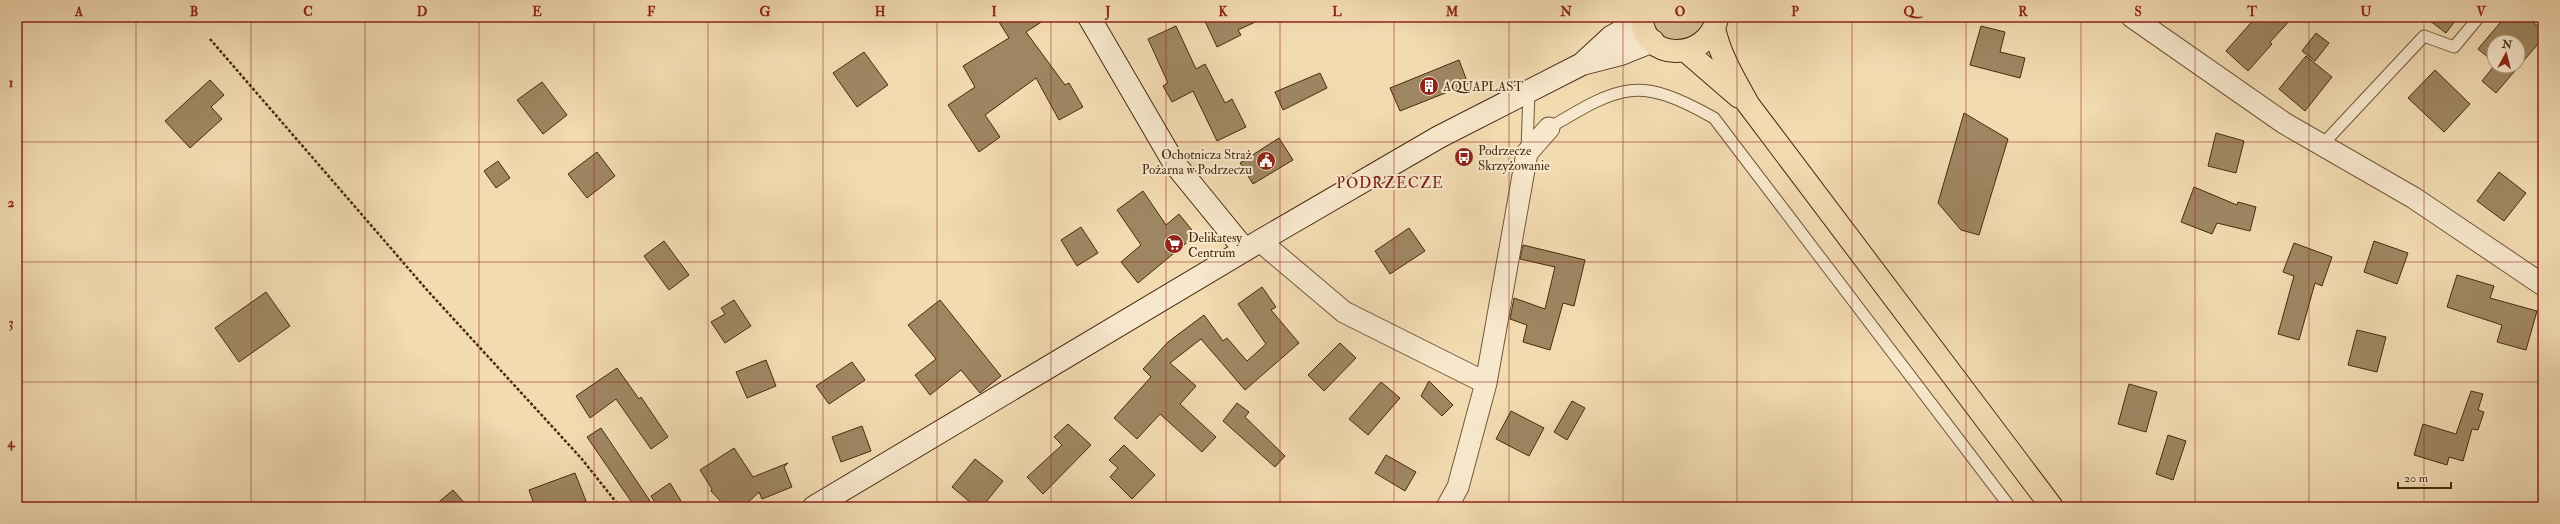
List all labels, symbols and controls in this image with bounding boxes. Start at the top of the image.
text: A [74,4,84,20]
text: B [190,4,198,20]
text: C [303,4,313,20]
text: D [417,4,428,20]
text: E [532,4,542,20]
text: F [647,4,656,20]
text: G [760,4,771,20]
text: H [875,4,886,20]
text: I [991,4,997,20]
text: J [1104,4,1111,21]
text: K [1218,4,1228,20]
text: L [1332,4,1342,20]
text: M [1445,4,1459,20]
text: N [1559,4,1572,20]
text: O [1675,4,1686,20]
text: P [1791,4,1799,20]
text: Q [1904,4,1924,20]
text: R [2018,4,2028,20]
text: S [2134,4,2142,20]
text: T [2246,4,2257,20]
text: U [2361,4,2372,20]
text: V [2475,4,2486,20]
north arrow [2486,34,2526,74]
text: N [2500,37,2514,52]
text: 1 [9,75,14,91]
building icon: AQUAPLAST [1418,75,1440,97]
place label: AQUAPLAST [1442,79,1524,95]
place label: Podrzecze Skrzyżowanie [1478,143,1550,175]
bus stop icon: Podrzecze Skrzyżowanie [1453,146,1475,168]
place label: Ochotnicza Straż Pożarna w Podrzeczu [1142,147,1253,178]
public building icon: Ochotnicza Straż Pożarna w Podrzeczu [1255,150,1277,172]
district label: PODRZECZE [1336,174,1444,193]
text: 2 [8,195,15,211]
place label: Delikatesy Centrum [1188,230,1242,261]
supermarket icon: Delikatesy Centrum [1163,233,1185,255]
text: 3 [9,315,14,331]
text: 4 [6,435,15,451]
scale bar [2398,464,2451,490]
text: 20 m [2404,471,2429,486]

